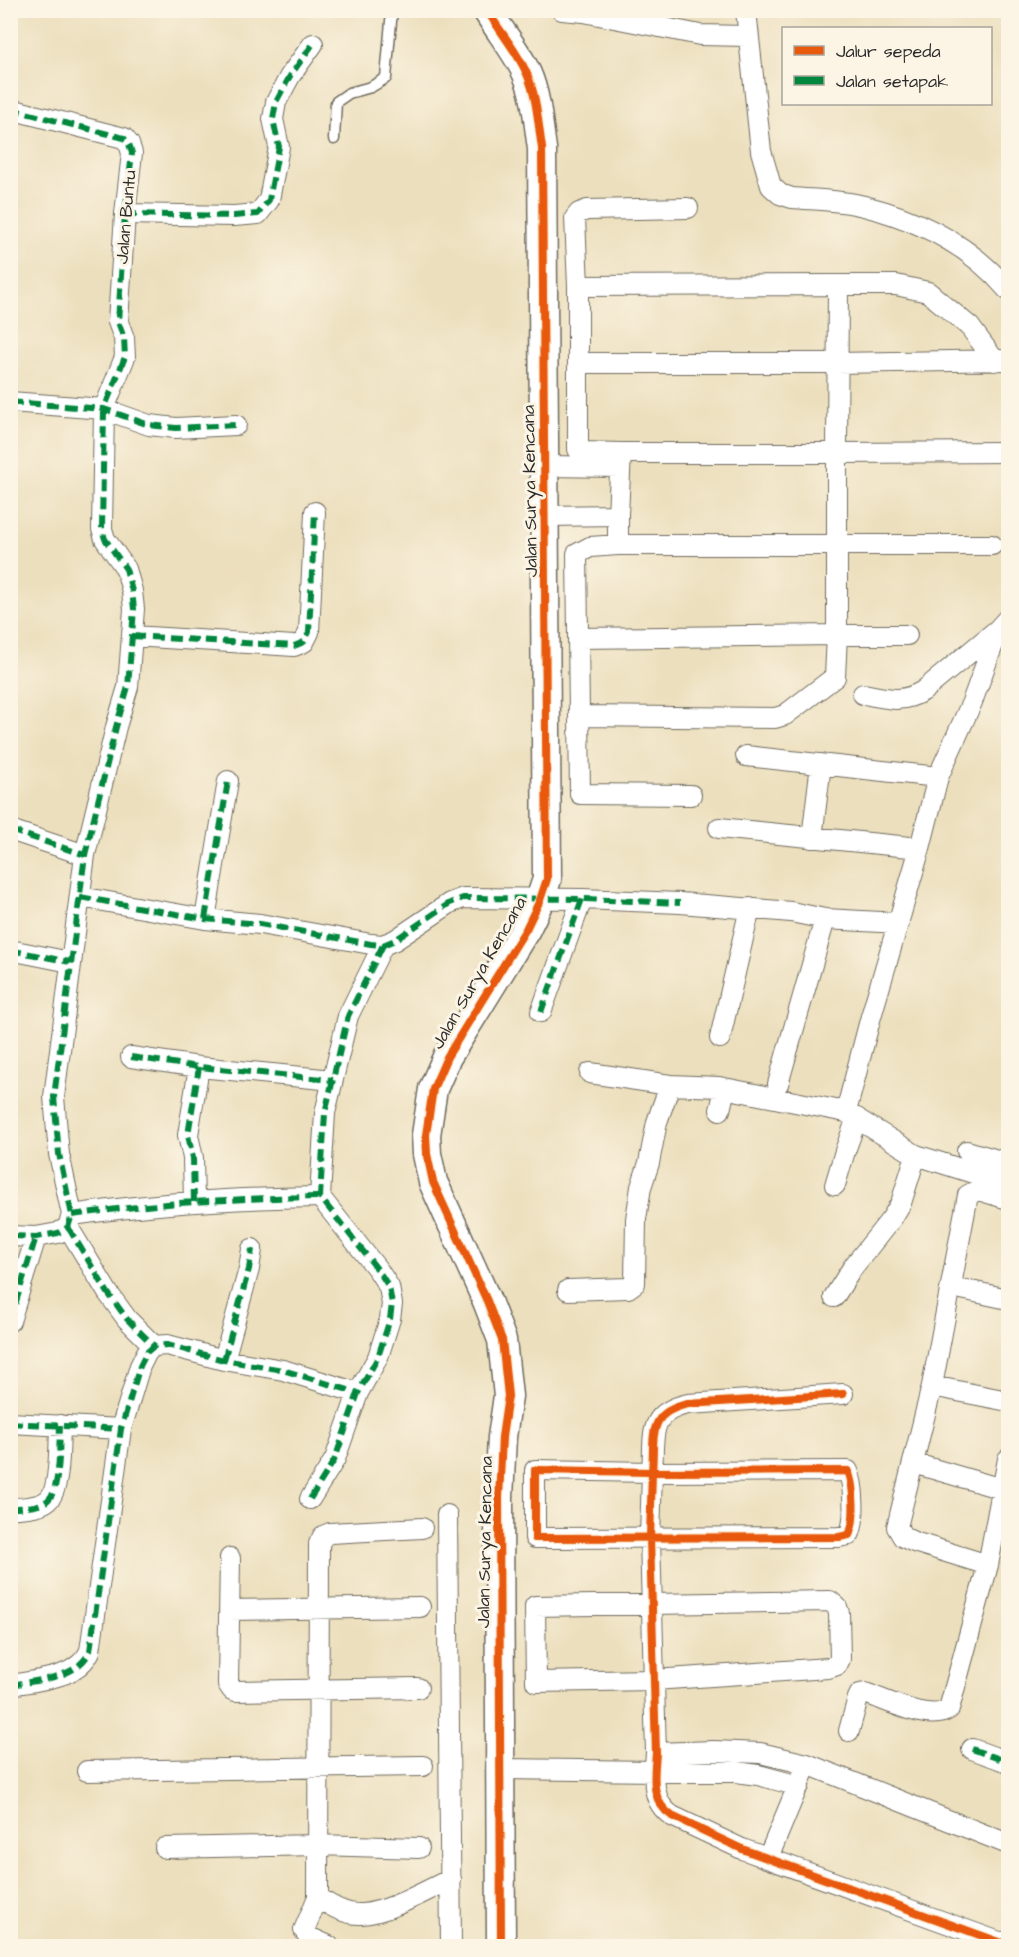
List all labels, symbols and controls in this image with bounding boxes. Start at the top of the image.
legend [782,27,992,105]
text: Jalur sepeda [836,39,941,64]
text: Jalan setapak [836,69,948,94]
street label: Jalan Buntu [109,169,143,265]
street label: Jalan Surya Kencana [516,405,545,577]
street label: Jalan Surya Kencana [425,892,534,1054]
street label: Jalan Surya Kencana [471,1456,500,1628]

